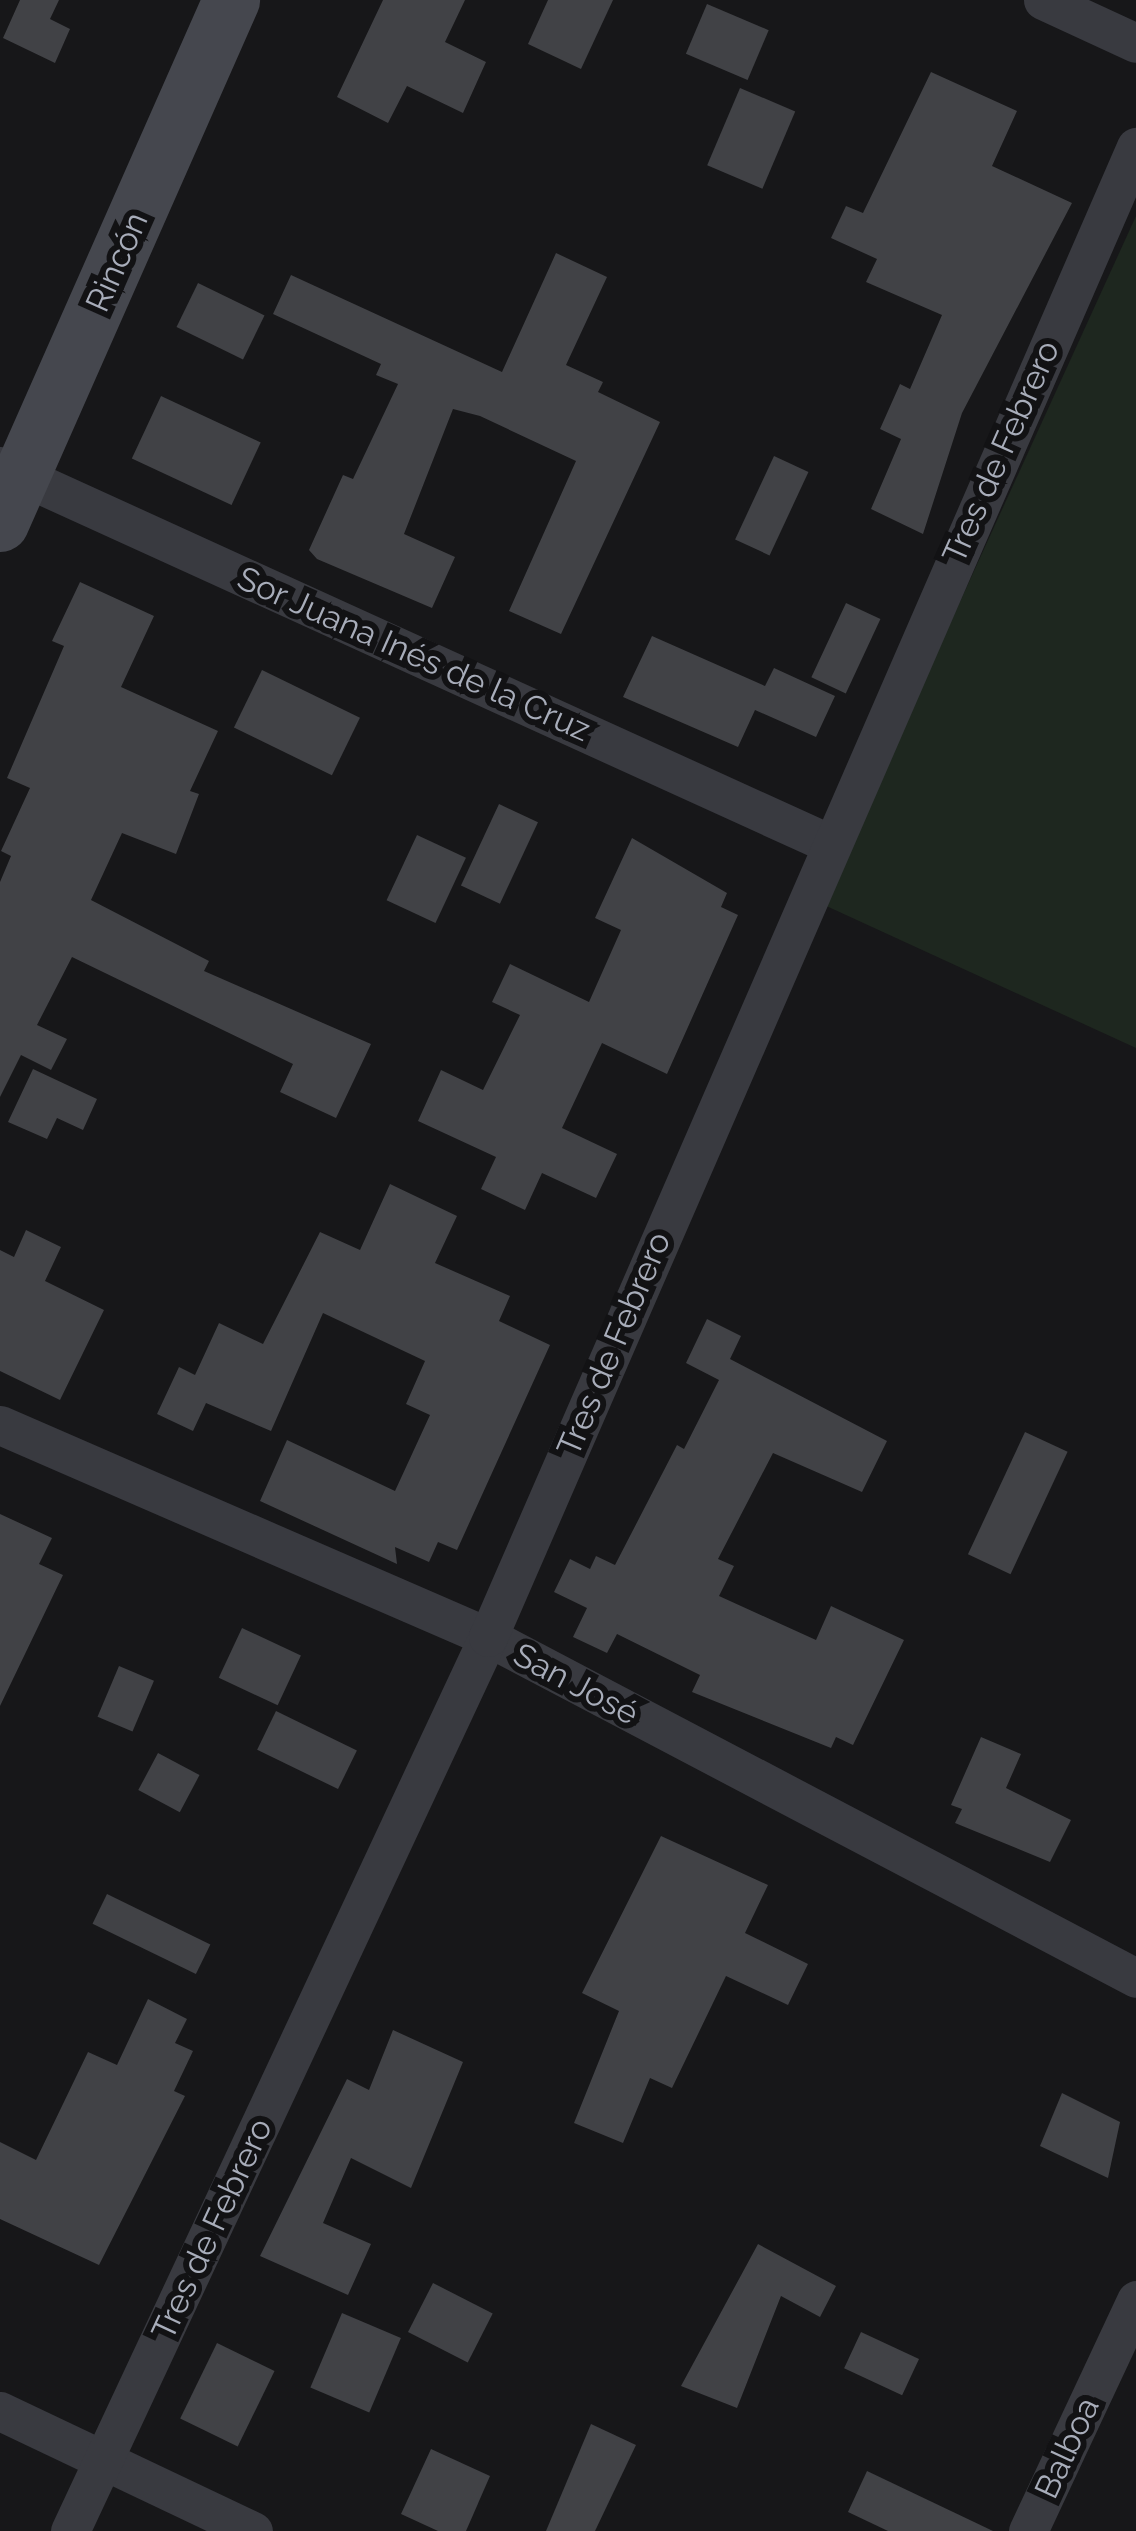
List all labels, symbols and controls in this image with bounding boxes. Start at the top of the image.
street label: Rincón [78,206,156,318]
street label: Tres de Febrero [934,335,1068,569]
street label: Sor Juana Inés de la Cruz [231,558,597,750]
street label: Tres de Febrero [549,1226,679,1462]
street label: San José [507,1635,645,1733]
street label: Tres de Febrero [143,2112,281,2346]
street label: Balboa [1026,2391,1108,2505]

